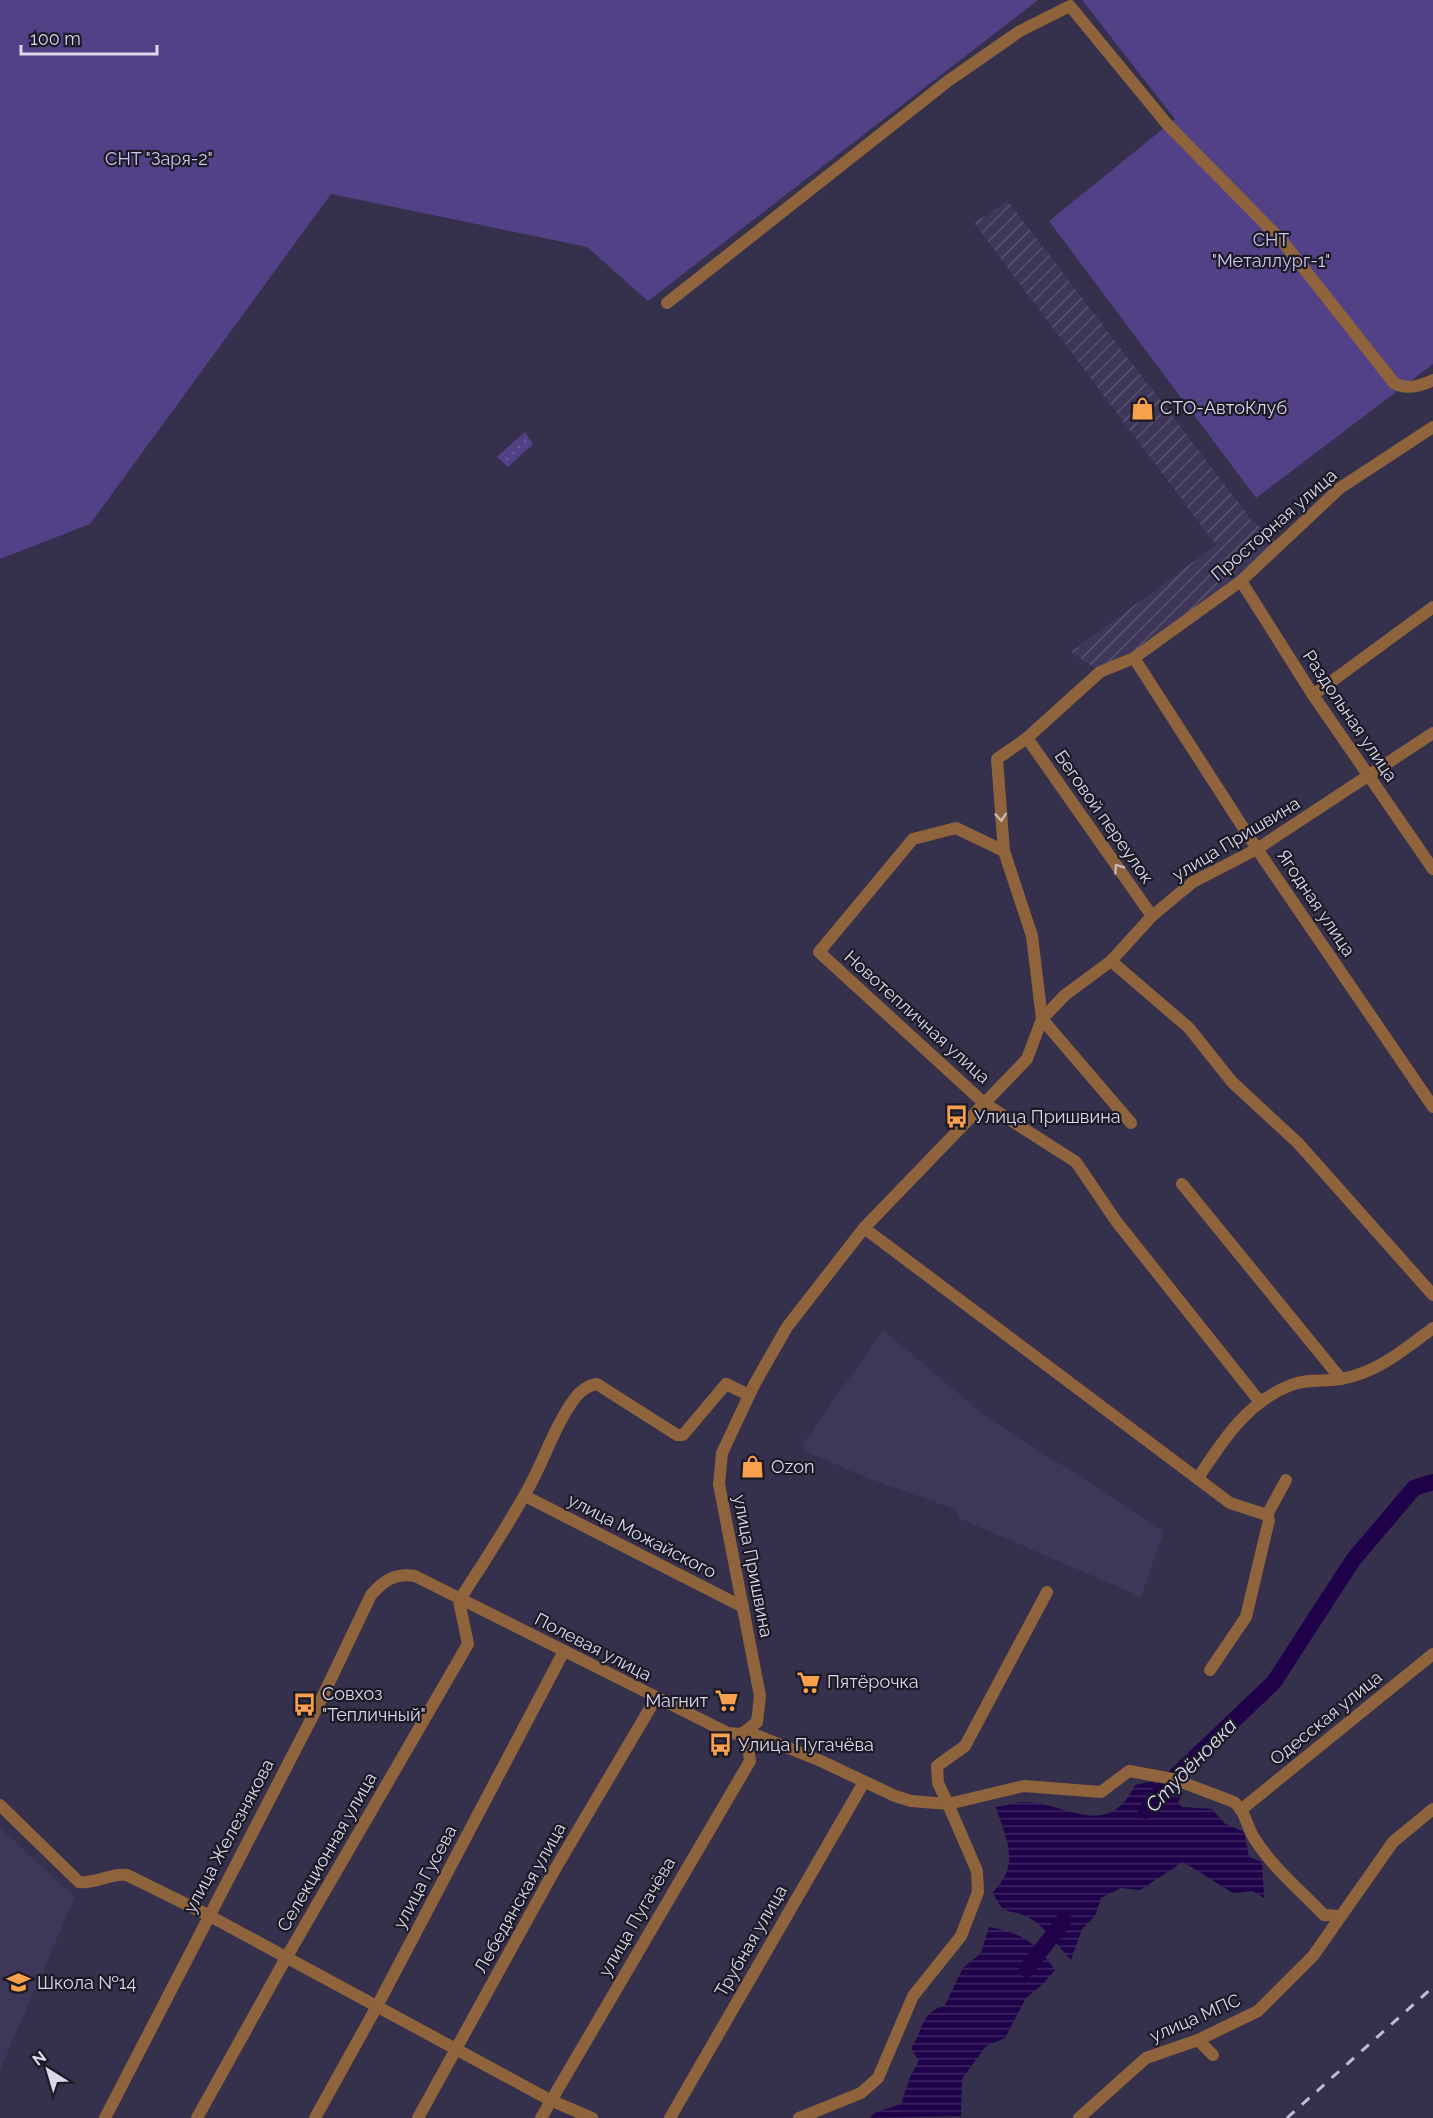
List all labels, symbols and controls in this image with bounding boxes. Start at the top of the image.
scale bar [21,18,158,56]
text: 100 m [30,28,81,49]
park label: СНТ "Заря-2" [105,148,213,169]
park label: СНТ "Металлург-1" [1212,229,1330,271]
shop icon: СТО-АвтоКлуб [1129,395,1155,421]
place label: СТО-АвтоКлуб [1160,397,1287,418]
street label: Просторная улица [1207,464,1341,585]
street label: Раздольная улица [1299,646,1402,785]
street label: Беговой переулок [1050,746,1158,888]
street label: улица Пришвина [1168,792,1303,885]
one-way arrow [995,813,1008,822]
street label: Ягодная улица [1273,845,1360,960]
one-way arrow [1114,864,1125,875]
street label: Новотепличная улица [840,946,994,1087]
bus stop icon: Улица Пришвина [943,1104,969,1130]
place label: Улица Пришвина [974,1106,1120,1127]
shop icon: Ozon [740,1454,766,1480]
place label: Ozon [771,1456,814,1477]
street label: улица Можайского [564,1489,720,1582]
street label: улица Пришвина [729,1493,778,1639]
street label: Полевая улица [531,1608,655,1685]
street label: Одесская улица [1266,1666,1386,1769]
supermarket icon: Пятёрочка [796,1669,822,1695]
place label: Пятёрочка [827,1671,919,1692]
place label: Совхоз "Тепличный" [322,1683,426,1725]
supermarket icon: Магнит [713,1688,739,1714]
place label: Магнит [645,1690,708,1711]
bus stop icon: Совхоз "Тепличный" [291,1691,317,1717]
water label: Студёновка [1140,1713,1242,1817]
bus stop icon: Улица Пугачёва [707,1732,733,1758]
place label: Улица Пугачёва [738,1734,874,1755]
street label: улица Железнякова [179,1755,278,1916]
street label: Селекционная улица [272,1769,381,1935]
street label: Лебедянская улица [469,1819,570,1977]
street label: улица Гусева [389,1821,461,1932]
street label: улица Пугачёва [594,1853,679,1980]
street label: Трубная улица [710,1881,791,2000]
school or university icon: Школа №14 [6,1970,32,1996]
place label: Школа №14 [37,1972,137,1993]
street label: улица МПС [1146,1989,1243,2046]
north arrow [18,2040,78,2100]
text: N [29,2047,50,2070]

